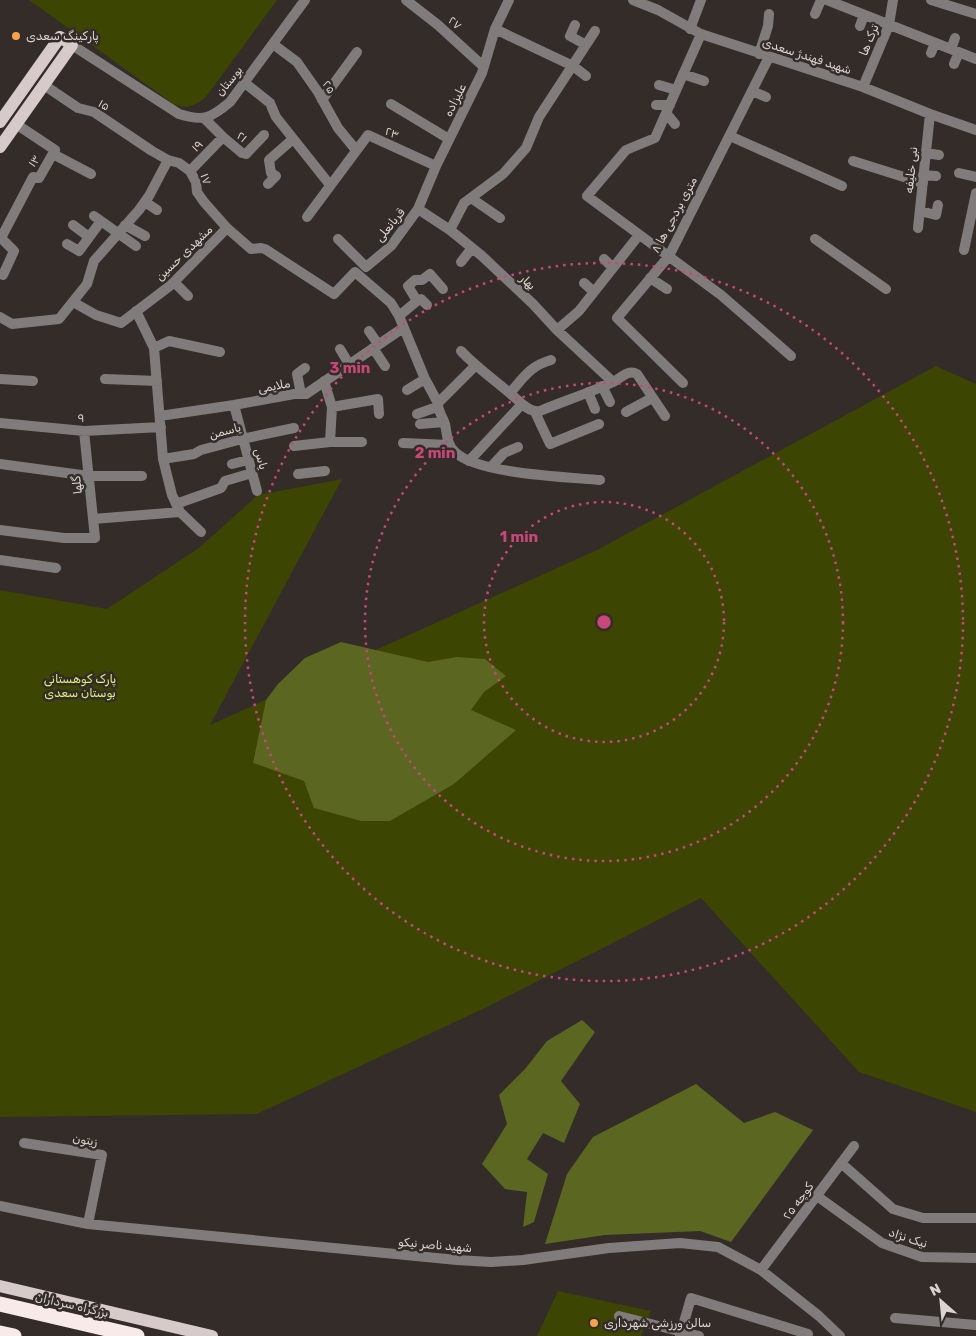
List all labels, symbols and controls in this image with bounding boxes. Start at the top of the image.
street label: ۲۷ [445,13,465,33]
street label: ترک ها [856,22,883,58]
place label: پارکینگ سعدی [26,29,99,44]
marker: پارکینگ سعدی [10,30,22,42]
street label: شهید فهندژ سعدی [760,35,854,78]
street label: بوستان [213,63,246,100]
street label: ۲۵ [319,78,339,96]
street label: علیزاده [441,81,470,119]
street label: ۱۵ [96,96,112,114]
street label: ۲۳ [383,124,401,142]
street label: ۲۱ [234,129,250,145]
street label: ۱۹ [188,137,206,155]
street label: نبی خلیفه [902,146,921,194]
street label: ۱۳ [25,152,43,170]
street label: ۱۷ [197,171,215,187]
street label: ۸ متری بردجی ها [648,174,701,256]
street label: قربانعلی [372,205,409,245]
street label: مشهدی حسین [153,222,216,284]
street label: بهار [516,271,539,293]
text: 3 min [330,359,370,377]
street label: ملایمی [257,376,292,397]
street label: ۹ [77,411,85,425]
street label: یاسمن [208,420,242,442]
text: 2 min [415,444,455,462]
street label: یاس [251,447,271,471]
street label: گلها [69,475,85,495]
text: 1 min [500,528,538,546]
centre of rings [595,613,613,631]
park label: پارک کوهستانی بوستان سعدی [44,672,116,701]
street label: زیتون [71,1131,99,1150]
street label: کوچه ۲۵ [780,1179,818,1223]
street label: نیک نژاد [886,1225,929,1252]
street label: شهید ناصر نیکو [397,1235,473,1256]
north arrow [916,1276,966,1326]
text: N [927,1280,944,1300]
street label: بزرگراه سرداران [34,1290,110,1321]
place label: سالن ورزشی شهرداری [604,1316,711,1331]
marker: سالن ورزشی شهرداری [588,1317,600,1329]

